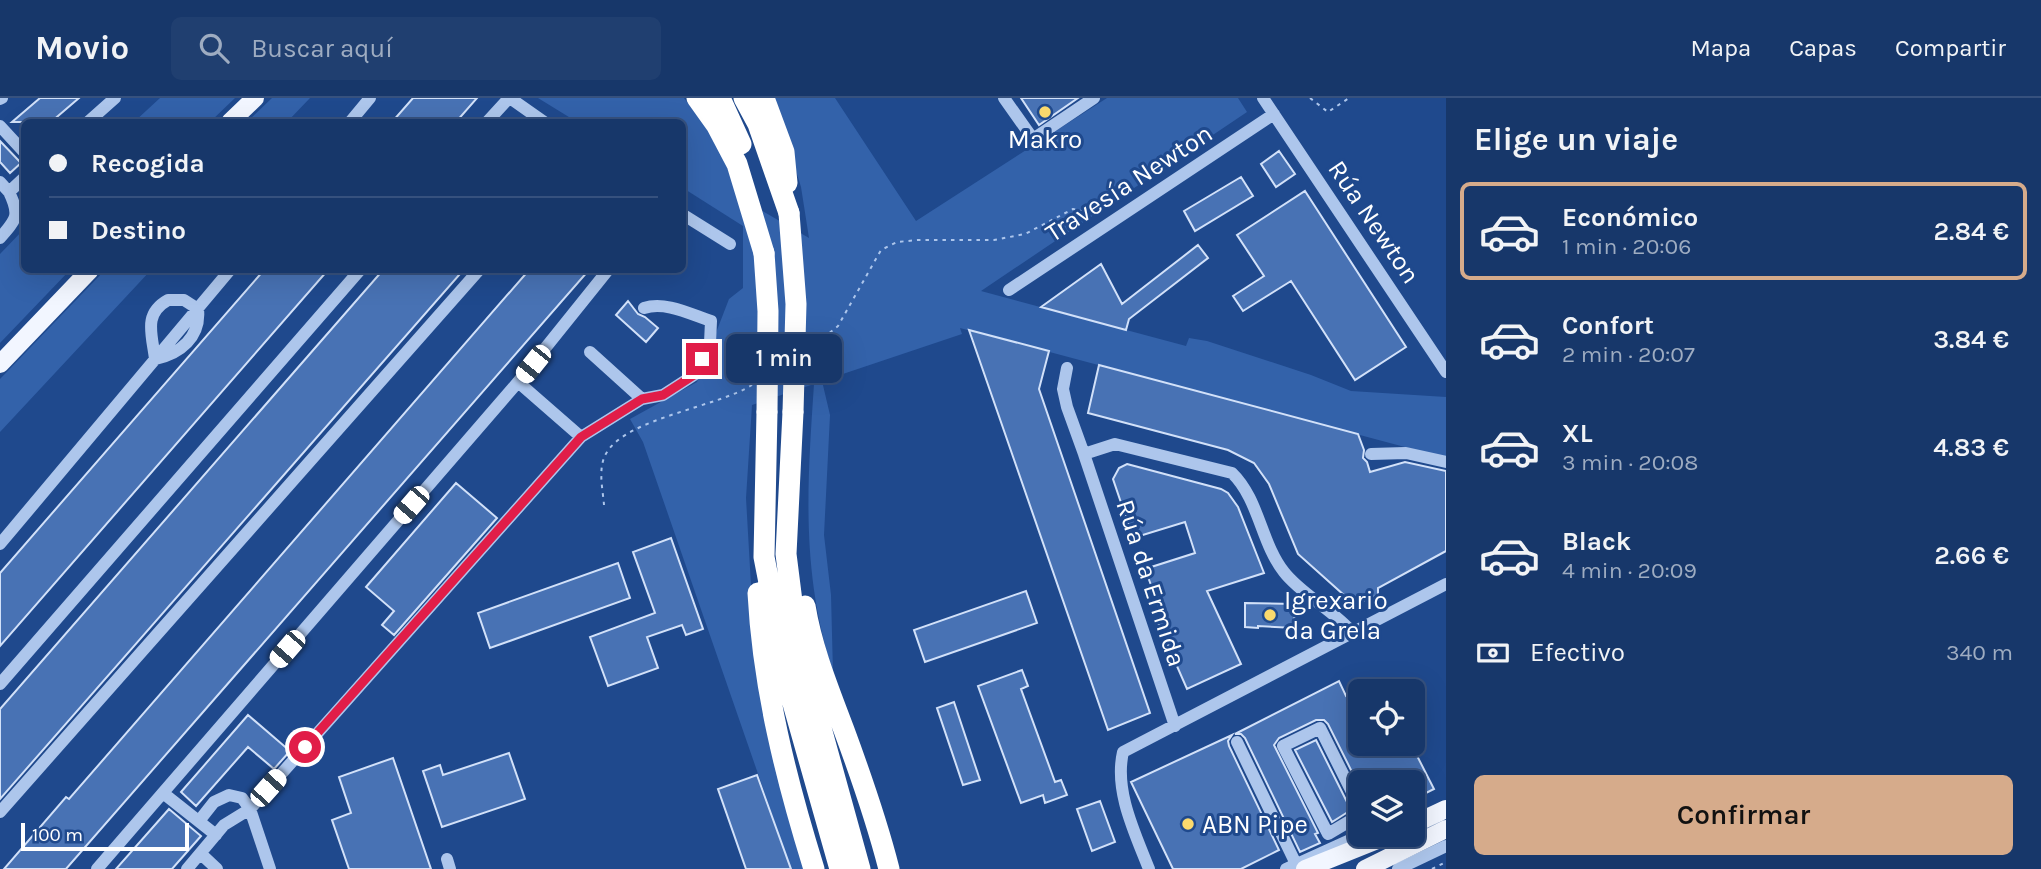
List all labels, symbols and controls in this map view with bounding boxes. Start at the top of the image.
search box [171,17,661,80]
text: Movio [35,29,129,67]
icon: search [195,29,233,67]
text: Buscar aquí [251,33,393,64]
text: Mapa [1690,34,1751,62]
text: Capas [1789,34,1857,62]
text: Compartir [1895,34,2006,62]
marker: Makro [1037,104,1053,120]
street label: Travesía Newton [1040,117,1218,249]
text: Elige un viaje [1474,121,1678,158]
place label: Makro [1008,124,1082,155]
text: Recogida [91,148,205,179]
street label: Rúa Newton [1321,155,1427,289]
icon: car [1478,200,1541,263]
text: Económico [1562,202,1698,233]
text: Destino [91,215,186,246]
text: 2.84 € [1934,216,2009,247]
text: 1 min · 20:06 [1562,233,1691,260]
icon: car [1478,308,1541,371]
text: Confort [1562,310,1654,341]
text: 3.84 € [1933,324,2009,355]
callout: 1 min [726,334,842,384]
car [512,341,555,387]
text: 2 min · 20:07 [1562,341,1695,368]
route end [686,343,718,375]
text: 1 min [755,345,813,372]
icon: car [1478,416,1541,479]
text: XL [1562,418,1593,449]
text: 4.83 € [1933,432,2009,463]
text: 3 min · 20:08 [1562,449,1698,476]
car [390,482,433,528]
street label: Rúa da Ermida [1109,496,1193,670]
icon: car [1478,524,1541,587]
text: Black [1562,526,1631,557]
text: 2.66 € [1934,540,2009,571]
text: 4 min · 20:09 [1562,557,1697,584]
place label: Igrexario da Grela [1284,585,1388,646]
marker: Igrexario da Grela [1262,607,1278,623]
car [266,626,309,672]
icon: cash [1474,634,1512,672]
text: Efectivo [1530,637,1625,668]
text: 340 m [1946,639,2013,666]
map controls [1348,679,1425,847]
button: locate [1348,679,1425,756]
route start [289,731,321,763]
car [247,765,290,811]
button: layers [1348,770,1425,847]
button: Confirmar [1474,775,2013,855]
place label: ABN Pipe [1202,809,1308,840]
marker: ABN Pipe [1180,816,1196,832]
scale bar [21,820,189,852]
text: 100 m [32,824,83,846]

